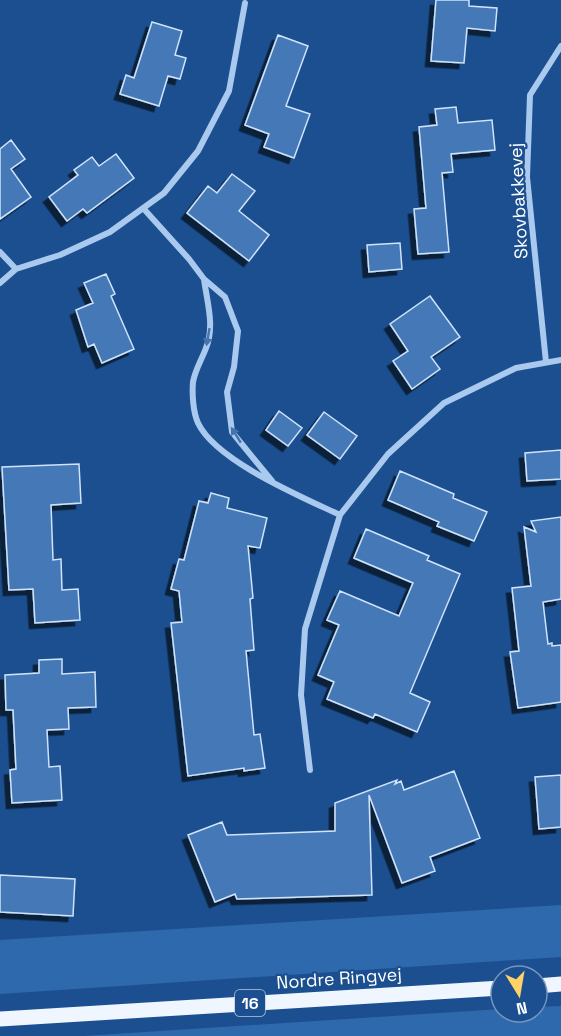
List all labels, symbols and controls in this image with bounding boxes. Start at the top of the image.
street label: Skovbakkevej [503,142,533,260]
one-way arrow [204,327,213,346]
one-way arrow [231,426,242,443]
street label: Nordre Ringvej [276,962,402,994]
north arrow [489,964,549,1024]
road number: 16 [235,990,265,1016]
text: N [514,997,529,1020]

